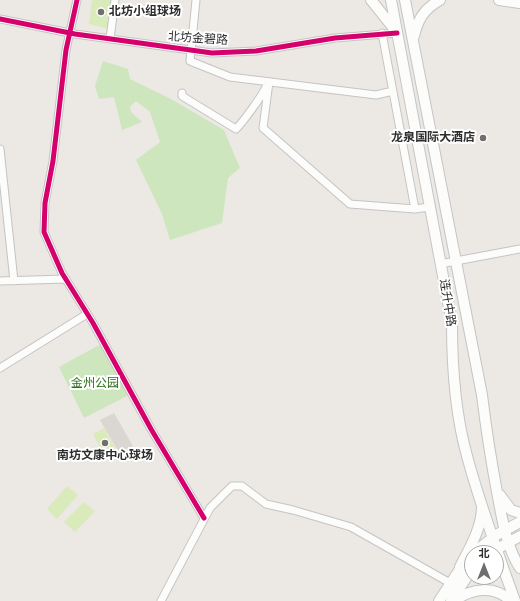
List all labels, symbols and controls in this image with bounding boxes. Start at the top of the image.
place label: 北坊小组球场 [109,5,181,19]
marker: 北坊小组球场 [96,7,106,17]
street label: 北坊金碧路 [168,30,228,48]
place label: 龙泉国际大酒店 [391,131,475,145]
marker: 龙泉国际大酒店 [478,133,488,143]
street label: 连升中路 [436,278,458,328]
park label: 金州公园 [71,377,119,391]
marker: 南坊文康中心球场 [100,438,110,448]
place label: 南坊文康中心球场 [57,449,153,463]
north arrow [464,545,504,585]
text: 北 [479,547,490,560]

